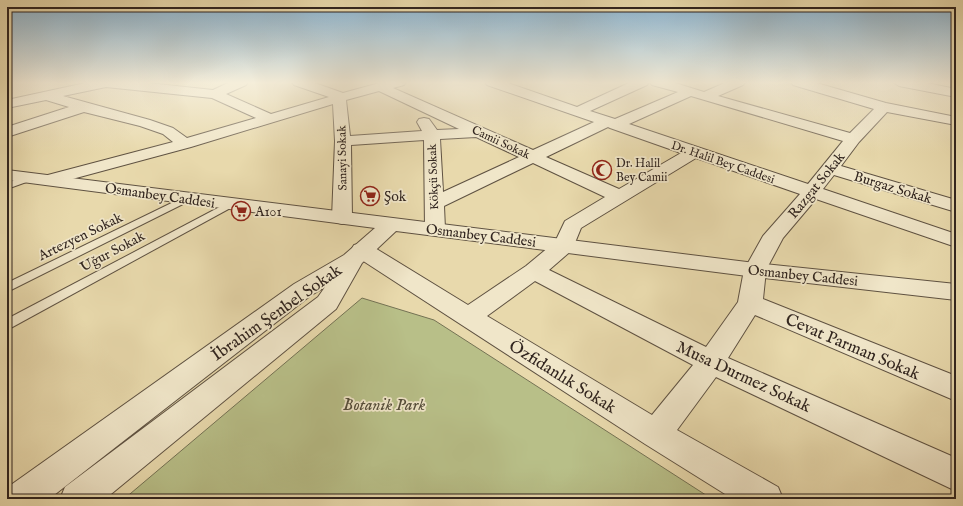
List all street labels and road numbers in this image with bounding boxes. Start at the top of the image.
street label: Camii Sokak [469,122,533,163]
street label: Sanayi Sokak [334,125,351,191]
street label: Dr. Halil Bey Caddesi [669,138,777,187]
street label: Kökçü Sokak [425,143,442,210]
street label: Razgat Sokak [785,148,849,223]
street label: Burgaz Sokak [852,168,934,208]
street label: Osmanbey Caddesi [104,179,216,213]
street label: Artezyen Sokak [34,208,126,266]
street label: Osmanbey Caddesi [425,220,537,252]
street label: Uğur Sokak [77,227,148,276]
street label: İbrahim Şenbel Sokak [207,259,347,366]
street label: Osmanbey Caddesi [747,261,859,291]
street label: Cevat Parman Sokak [782,310,924,386]
street label: Özfidanlık Sokak [505,336,621,419]
street label: Musa Durmez Sokak [673,337,815,418]

